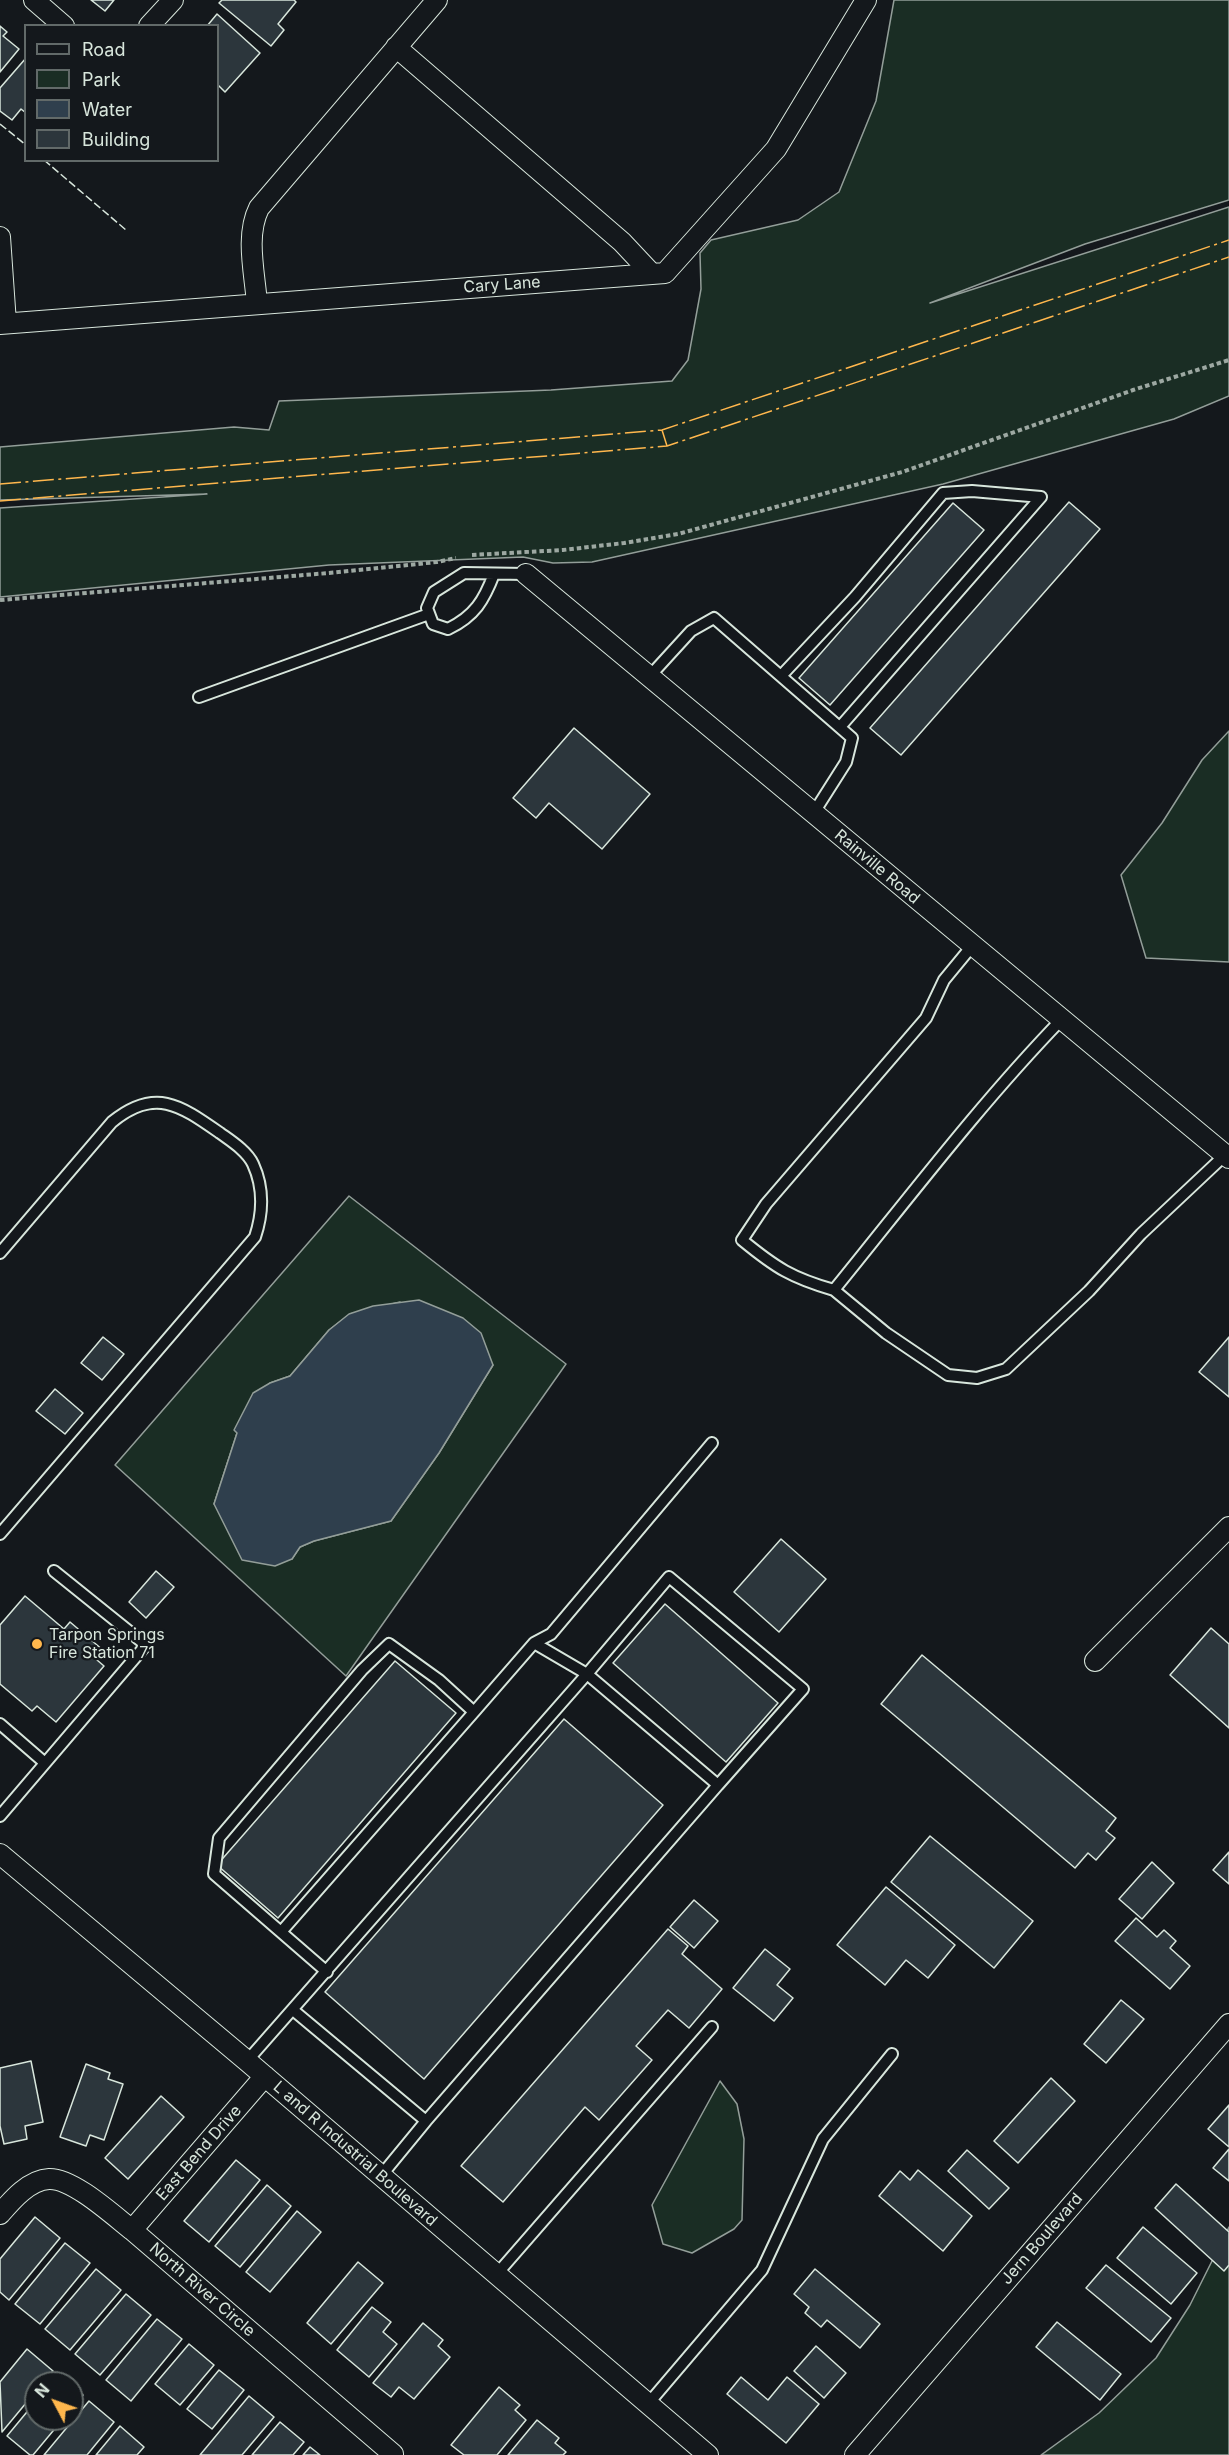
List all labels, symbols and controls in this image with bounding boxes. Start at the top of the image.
legend [24,24,219,162]
text: Road [82,39,125,60]
text: Park [82,69,121,90]
text: Water [82,99,132,120]
text: Building [82,129,150,150]
street label: Cary Lane [463,273,541,297]
street label: Rainville Road [830,826,924,908]
place label: Tarpon Springs Fire Station 71 [49,1625,165,1663]
marker: Tarpon Springs Fire Station 71 [30,1637,44,1651]
street label: L and R Industrial Boulevard [269,2077,441,2231]
street label: East Bend Drive [152,2101,246,2205]
street label: Jern Boulevard [997,2189,1087,2289]
street label: North River Circle [145,2239,259,2341]
north arrow [24,2371,84,2431]
text: N [30,2379,53,2402]

